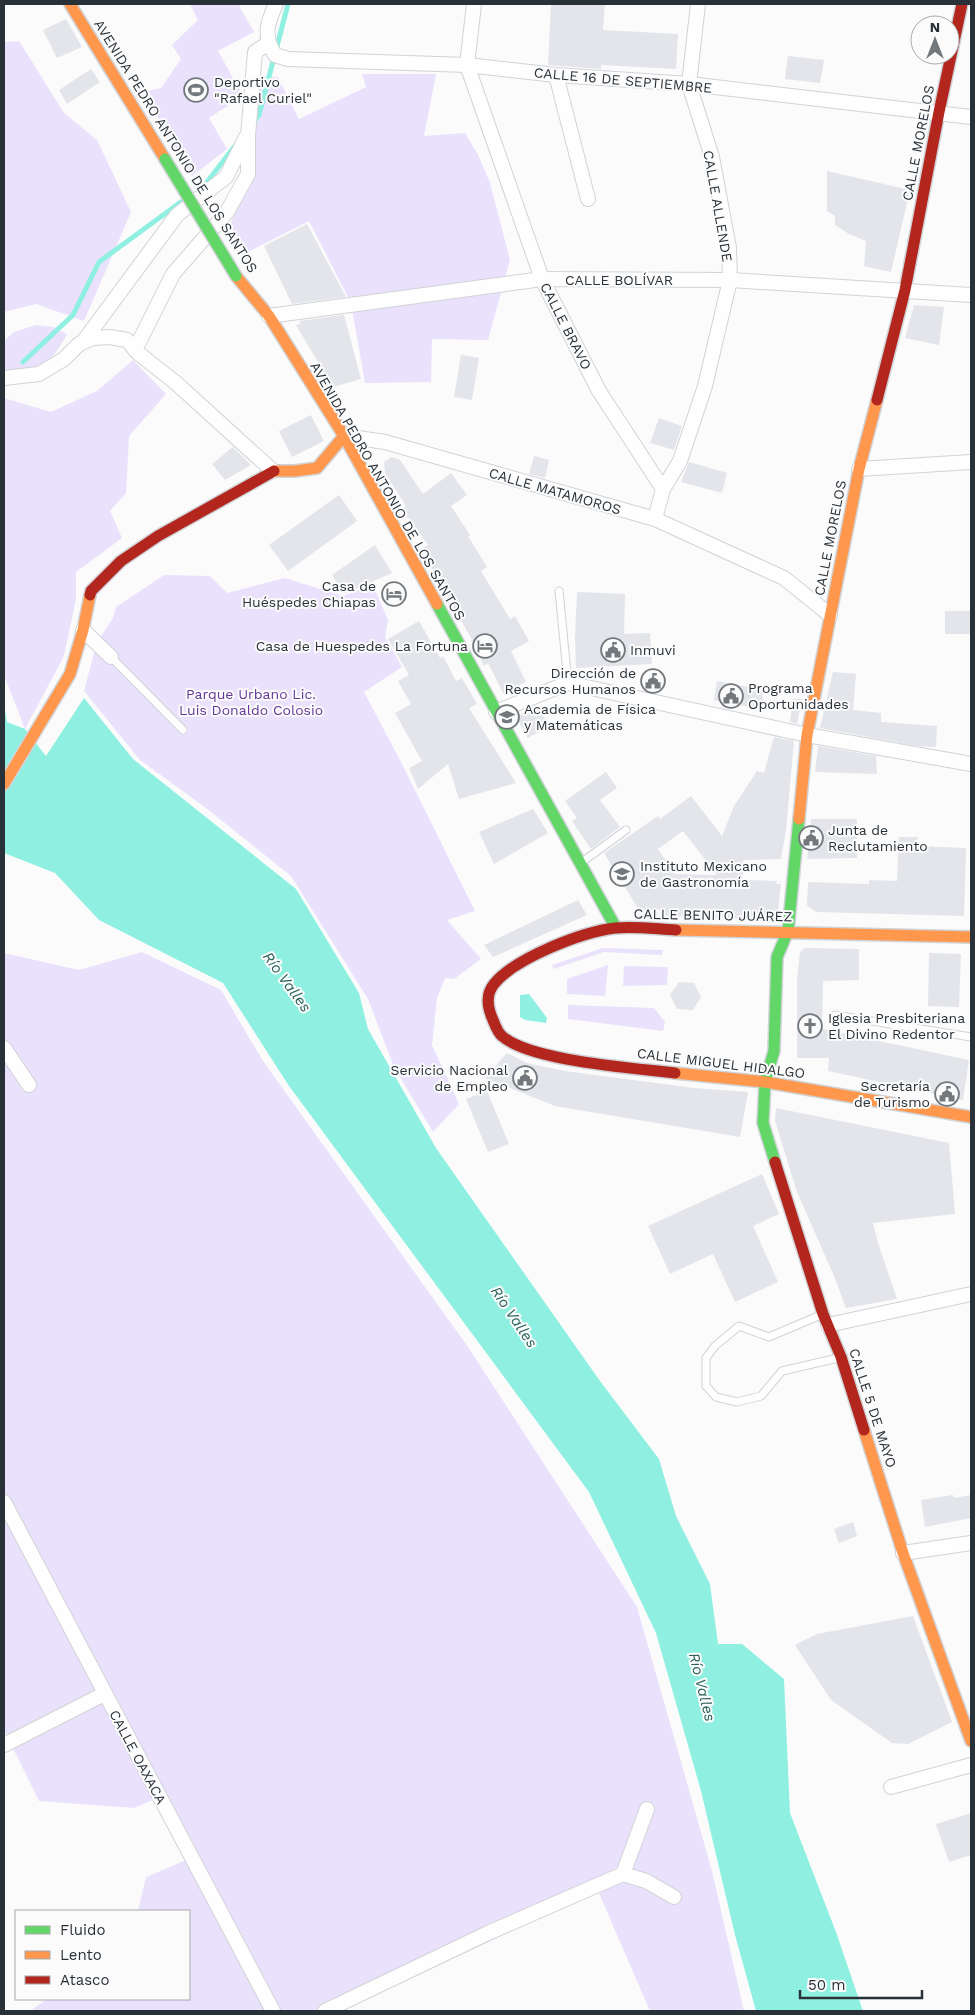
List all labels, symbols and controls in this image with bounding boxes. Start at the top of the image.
north arrow [910,15,960,65]
street label: AVENIDA PEDRO ANTONIO DE LOS SANTOS [91,17,261,276]
text: N [930,19,940,35]
street label: CALLE 16 DE SEPTIEMBRE [533,64,713,96]
place label: Deportivo "Rafael Curiel" [214,74,312,106]
sports icon: Deportivo "Rafael Curiel" [183,77,209,103]
street label: CALLE MORELOS [899,84,937,202]
street label: CALLE ALLENDE [700,149,736,263]
street label: CALLE BOLÍVAR [565,272,673,288]
street label: CALLE BRAVO [537,280,595,372]
street label: AVENIDA PEDRO ANTONIO DE LOS SANTOS [307,359,469,623]
street label: CALLE MATAMOROS [487,464,623,518]
street label: CALLE MORELOS [811,479,849,597]
place label: Casa de Huéspedes Chiapas [242,578,376,610]
hotel icon: Casa de Huéspedes Chiapas [381,581,407,607]
hotel icon: Casa de Huespedes La Fortuna [472,633,498,659]
public building icon: Inmuvi [600,637,626,663]
place label: Casa de Huespedes La Fortuna [256,638,468,654]
place label: Inmuvi [630,642,676,658]
place label: Dirección de Recursos Humanos [505,665,636,697]
public building icon: Dirección de Recursos Humanos [640,668,666,694]
place label: Programa Oportunidades [748,680,849,712]
public building icon: Programa Oportunidades [718,683,744,709]
park label: Parque Urbano Lic. Luis Donaldo Colosio [179,686,323,718]
place label: Academia de Física y Matemáticas [524,701,656,733]
school or university icon: Academia de Física y Matemáticas [494,704,520,730]
place label: Junta de Reclutamiento [828,822,928,854]
public building icon: Junta de Reclutamiento [798,825,824,851]
place label: Instituto Mexicano de Gastronomía [640,858,767,890]
school or university icon: Instituto Mexicano de Gastronomía [609,861,635,887]
street label: CALLE BENITO JUÁREZ [634,906,793,924]
water label: Río Valles [259,948,315,1016]
place label: Iglesia Presbiteriana El Divino Redentor [828,1010,965,1042]
church icon: Iglesia Presbiteriana El Divino Redentor [797,1013,823,1039]
street label: CALLE MIGUEL HIDALGO [636,1045,806,1081]
place label: Servicio Nacional de Empleo [391,1062,509,1094]
public building icon: Servicio Nacional de Empleo [512,1065,538,1091]
place label: Secretaría de Turismo [854,1078,930,1110]
public building icon: Secretaría de Turismo [934,1081,960,1107]
water label: Río Valles [487,1283,541,1351]
street label: CALLE 5 DE MAYO [846,1346,900,1470]
water label: Río Valles [685,1651,719,1723]
street label: CALLE OAXACA [106,1707,170,1807]
legend [15,1910,190,2000]
text: Fluido [60,1921,105,1939]
text: Lento [60,1946,102,1964]
scale bar [800,1968,922,2000]
text: Atasco [60,1971,109,1989]
text: 50 m [808,1976,845,1994]

